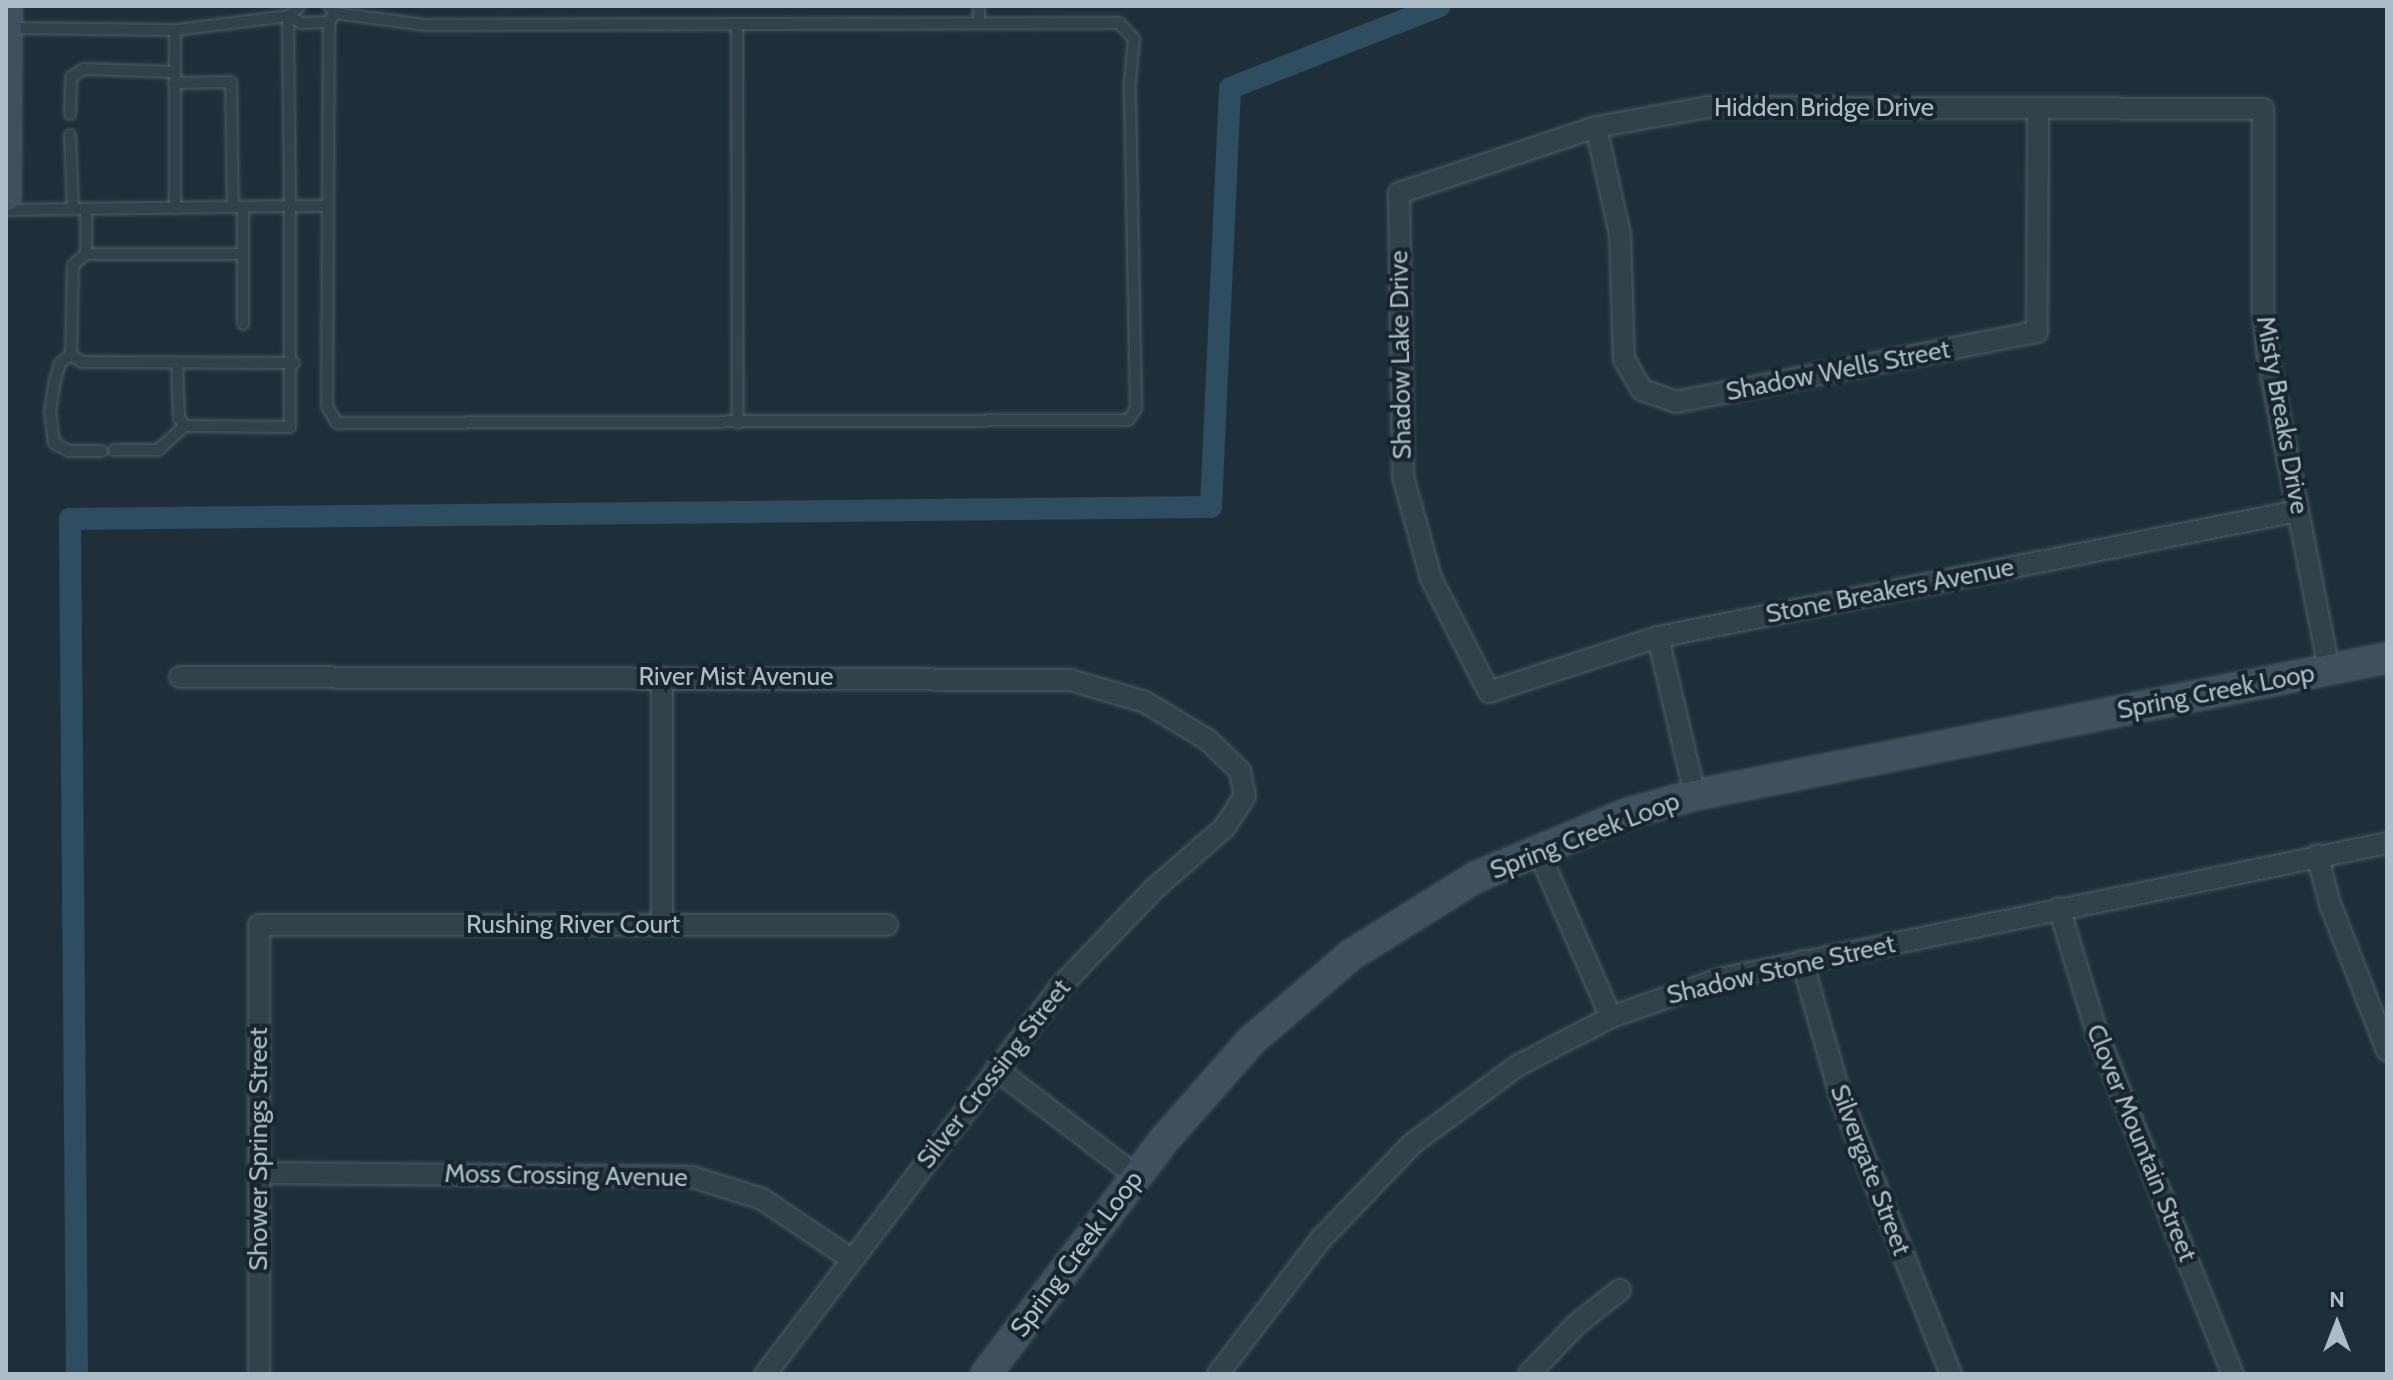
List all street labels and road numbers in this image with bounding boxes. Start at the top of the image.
street label: Hidden Bridge Drive [1714,92,1934,124]
street label: Shadow Lake Drive [1384,250,1418,460]
street label: Misty Breaks Drive [2249,314,2315,516]
street label: Shadow Wells Street [1723,334,1953,408]
street label: Stone Breakers Avenue [1763,552,2017,630]
street label: Spring Creek Loop [2115,658,2317,726]
street label: River Mist Avenue [638,661,834,693]
street label: Spring Creek Loop [1486,786,1684,886]
street label: Rushing River Court [466,909,680,941]
street label: Shadow Stone Street [1664,929,1898,1011]
street label: Silver Crossing Street [910,973,1078,1175]
street label: Clover Mountain Street [2079,1020,2203,1266]
street label: Shower Springs Street [243,1027,275,1271]
street label: Silvergate Street [1823,1080,1917,1260]
street label: Moss Crossing Avenue [444,1158,688,1194]
street label: Spring Creek Loop [1004,1165,1150,1343]

